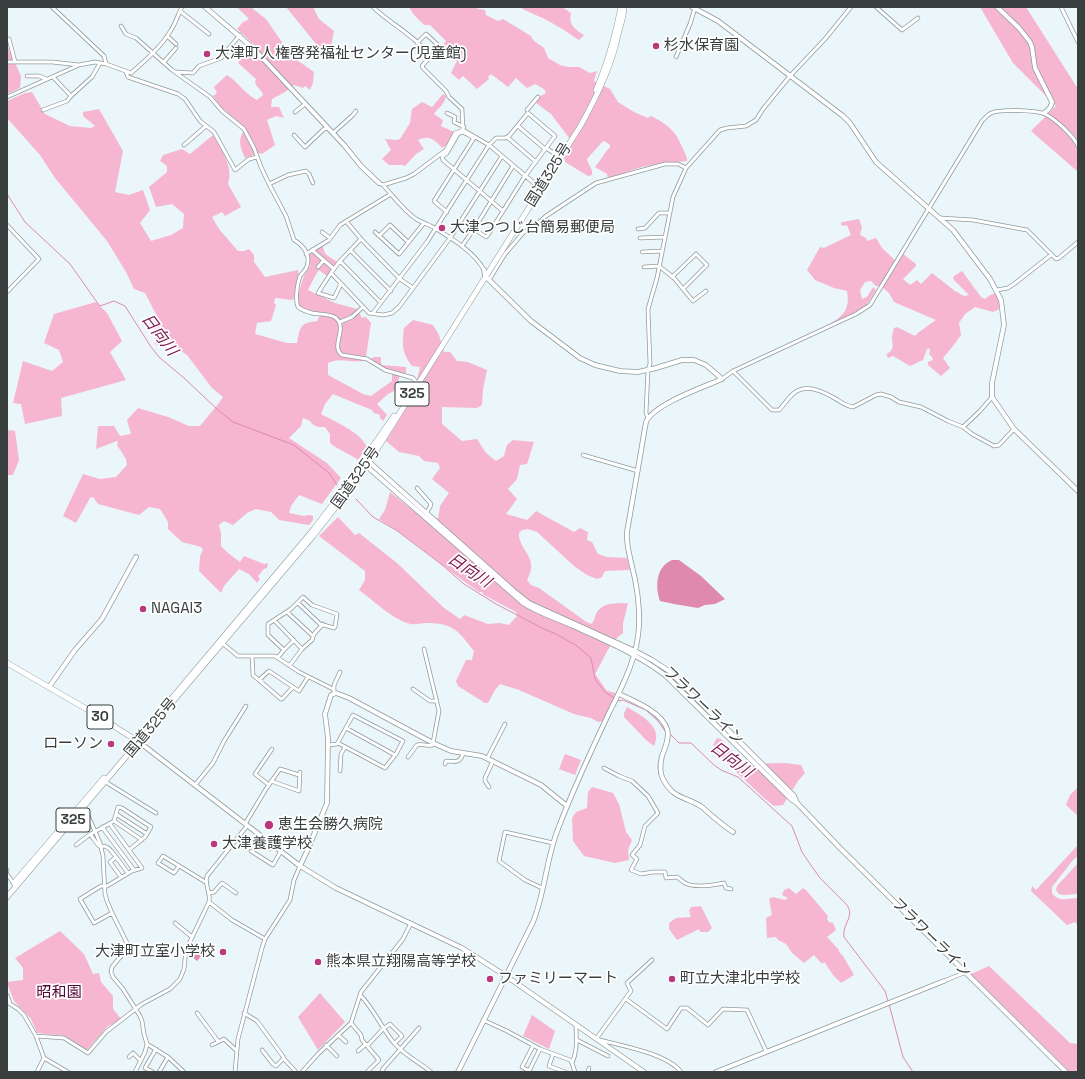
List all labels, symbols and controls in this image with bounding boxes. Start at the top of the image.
place label: 杉水保育園 [664,37,739,55]
marker: 杉水保育園 [651,41,661,51]
place label: 大津町人権啓発福祉センター(児童館) [215,45,466,63]
marker: 大津町人権啓発福祉センター(児童館) [202,49,212,59]
street label: 国道325号 [522,140,576,210]
place label: 大津つつじ台簡易郵便局 [450,219,615,237]
marker: 大津つつじ台簡易郵便局 [437,223,447,233]
water label: 日向川 [137,310,181,360]
road number: 325 [395,382,429,406]
street label: 国道325号 [328,443,384,513]
water label: 日向川 [444,550,494,592]
place label: NAGAI3 [151,600,202,618]
marker: NAGAI3 [138,604,148,614]
street label: フラワーライン [659,663,747,749]
street label: 国道325号 [121,695,181,761]
road number: 30 [87,705,113,729]
place label: ローソン [43,735,103,753]
water label: 日向川 [706,738,756,782]
marker: ローソン [106,739,116,749]
road number: 325 [56,808,90,832]
place label: 恵生会勝久病院 [278,816,383,834]
marker: 恵生会勝久病院 [263,819,275,831]
place label: 大津養護学校 [222,835,312,853]
marker: 大津養護学校 [209,839,219,849]
street label: フラワーライン [888,895,974,981]
place label: 大津町立室小学校 [95,943,215,961]
marker: 大津町立室小学校 [218,947,228,957]
place label: 熊本県立翔陽高等学校 [326,953,476,971]
marker: 熊本県立翔陽高等学校 [313,957,323,967]
place label: ファミリーマート [498,970,618,988]
place label: 町立大津北中学校 [680,970,800,988]
marker: ファミリーマート [485,974,495,984]
marker: 町立大津北中学校 [667,974,677,984]
park label: 昭和園 [37,984,81,1002]

